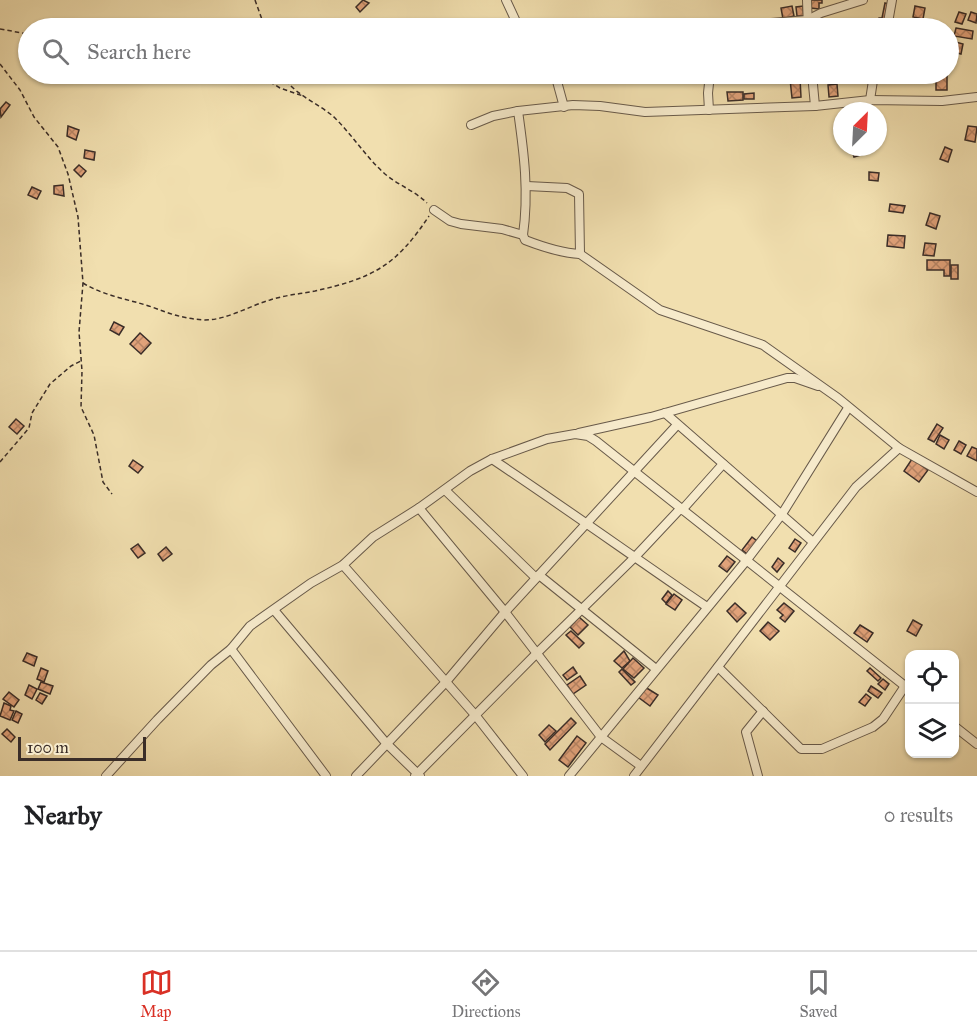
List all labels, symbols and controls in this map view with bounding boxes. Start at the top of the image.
search box [18,18,959,84]
icon: search [39,35,72,68]
text: Search here [87,38,191,65]
north arrow [833,102,887,156]
map controls [905,650,959,758]
button: locate [905,650,959,704]
button: layers [905,704,959,758]
scale bar [18,734,146,762]
text: 100 m [27,738,69,757]
text: Nearby [24,799,102,831]
text: 0 results [884,803,953,827]
tab: Map [140,966,173,1021]
tab: Directions [452,966,520,1021]
tab: Saved [799,966,837,1021]

